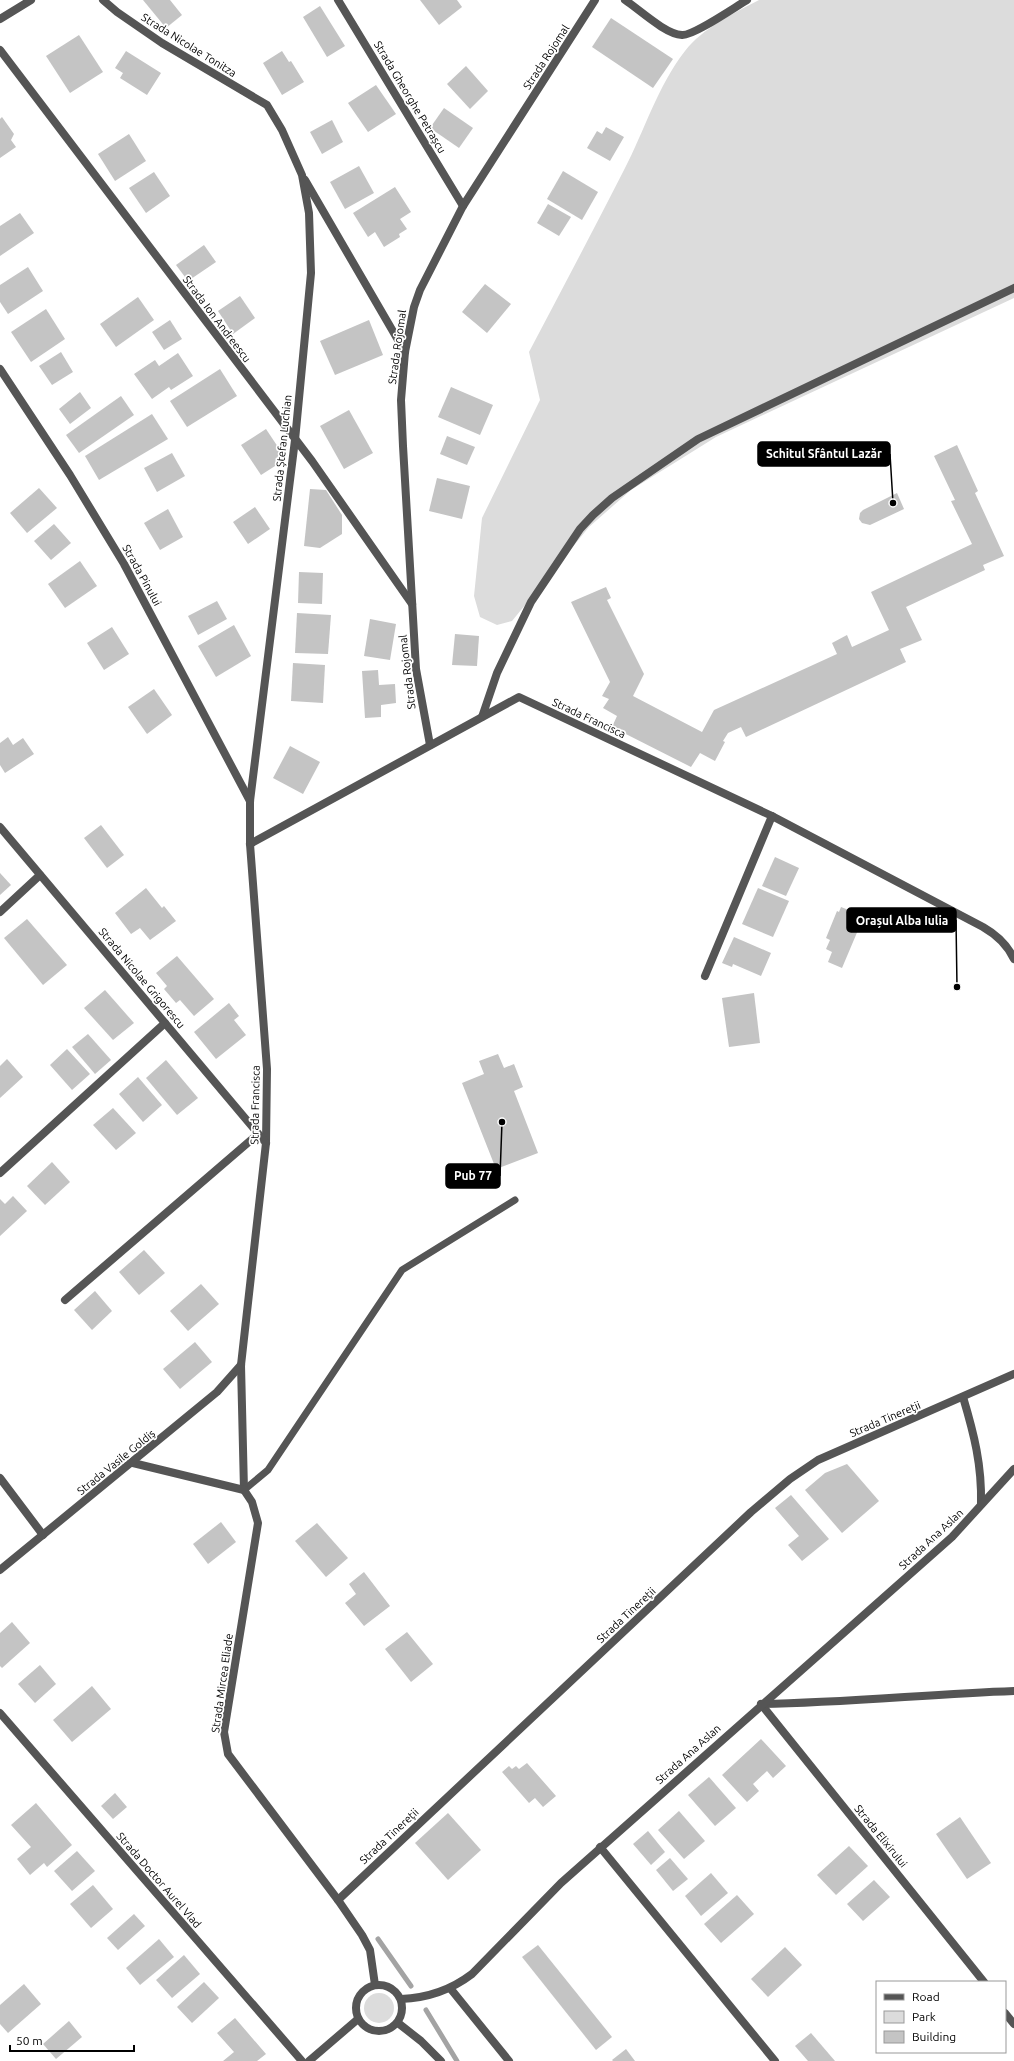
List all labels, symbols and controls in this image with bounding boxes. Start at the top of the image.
street label: Strada Nicolae Tonitza [139,11,239,79]
street label: Strada Rojomal [521,22,571,92]
street label: Strada Gheorghe Petrașcu [372,39,448,155]
street label: Strada Ion Andreescu [181,273,253,365]
street label: Strada Rojomal [386,309,408,385]
street label: Strada Ștefan Luchian [270,394,294,502]
callout: Schitul Sfântul Lazăr [758,442,890,466]
text: Schitul Sfântul Lazăr [766,447,882,460]
street label: Strada Pinului [120,542,164,608]
street label: Strada Rojomal [396,634,418,710]
street label: Strada Francisca [550,696,628,740]
callout: Orașul Alba Iulia [847,908,956,932]
text: Orașul Alba Iulia [856,914,948,928]
street label: Strada Nicolae Grigorescu [97,925,187,1031]
street label: Strada Francisca [248,1065,262,1145]
callout: Pub 77 [446,1164,500,1188]
text: Pub 77 [454,1169,492,1182]
street label: Strada Tinereții [848,1399,922,1439]
street label: Strada Vasile Goldiș [75,1427,157,1497]
street label: Strada Ana Aslan [897,1506,965,1572]
street label: Strada Tinereții [594,1585,658,1645]
street label: Strada Mircea Eliade [209,1633,235,1733]
street label: Strada Ana Aslan [653,1722,723,1786]
street label: Strada Elixirului [852,1802,910,1870]
street label: Strada Tinereții [357,1806,421,1866]
street label: Strada Doctor Aurel Vlad [114,1830,204,1930]
legend [876,1981,1006,2053]
text: Road [912,1990,940,2003]
text: Park [912,2010,936,2023]
scale bar [10,2027,134,2053]
text: Building [912,2030,956,2043]
text: 50 m [16,2034,43,2047]

